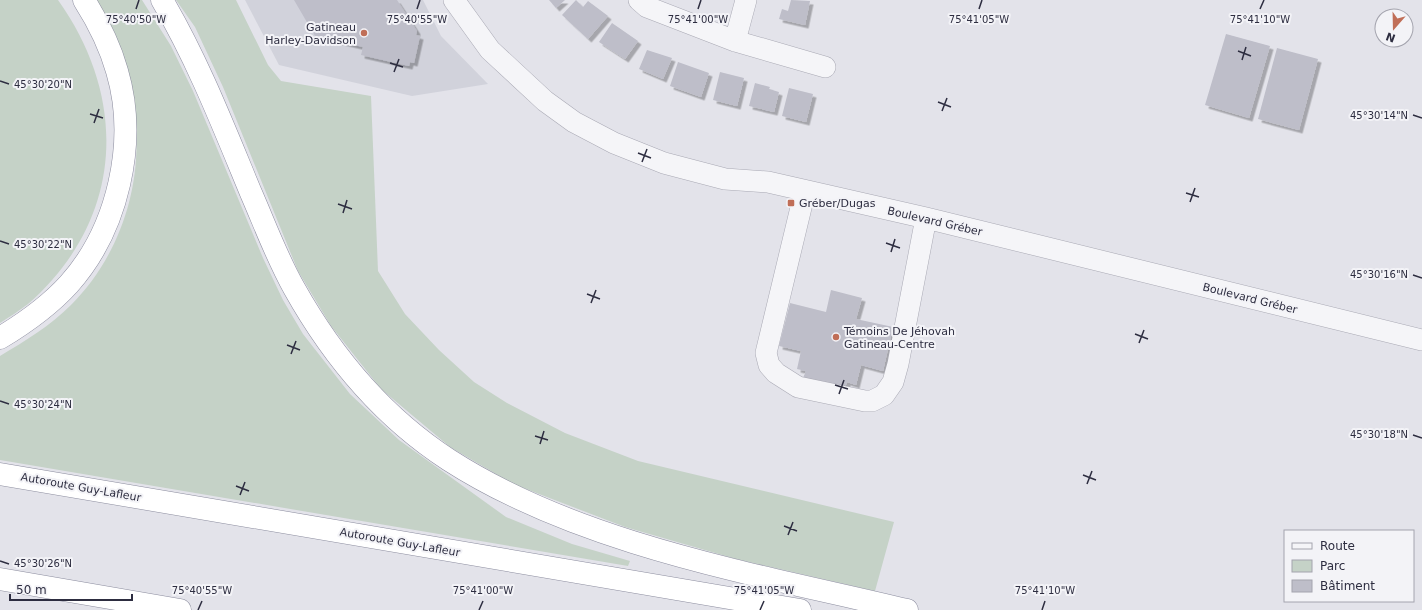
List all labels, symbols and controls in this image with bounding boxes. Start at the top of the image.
north arrow [1374,8,1414,48]
text: 75°40'50"W [106,14,166,25]
text: 75°40'55"W [387,14,447,25]
text: 75°41'00"W [668,14,728,25]
text: 75°41'05"W [949,14,1009,25]
text: 75°41'10"W [1230,14,1290,25]
place label: Gatineau Harley-Davidson [265,21,356,47]
marker: Gatineau Harley-Davidson [359,28,369,38]
text: N [1384,29,1397,45]
text: 45°30'20"N [14,79,72,90]
text: 45°30'14"N [1350,110,1408,121]
place label: Gréber/Dugas [799,197,876,210]
marker: Gréber/Dugas [786,198,796,208]
street label: Boulevard Gréber [886,204,984,239]
text: 45°30'22"N [14,239,72,250]
text: 45°30'16"N [1350,269,1408,280]
street label: Boulevard Gréber [1201,280,1299,317]
place label: Témoins De Jéhovah Gatineau-Centre [843,325,955,351]
marker: Témoins De Jéhovah Gatineau-Centre [831,332,841,342]
text: 45°30'24"N [14,399,72,410]
text: 45°30'18"N [1350,429,1408,440]
street label: Autoroute Guy-Lafleur [20,471,143,505]
street label: Autoroute Guy-Lafleur [339,526,462,560]
legend [1284,530,1414,602]
text: Route [1320,539,1355,553]
text: 45°30'26"N [14,558,72,569]
text: Parc [1320,559,1345,573]
scale bar [10,576,132,602]
text: Bâtiment [1320,579,1375,593]
text: 50 m [16,583,47,597]
text: 75°40'55"W [172,585,232,596]
text: 75°41'00"W [453,585,513,596]
text: 75°41'05"W [734,585,794,596]
text: 75°41'10"W [1015,585,1075,596]

